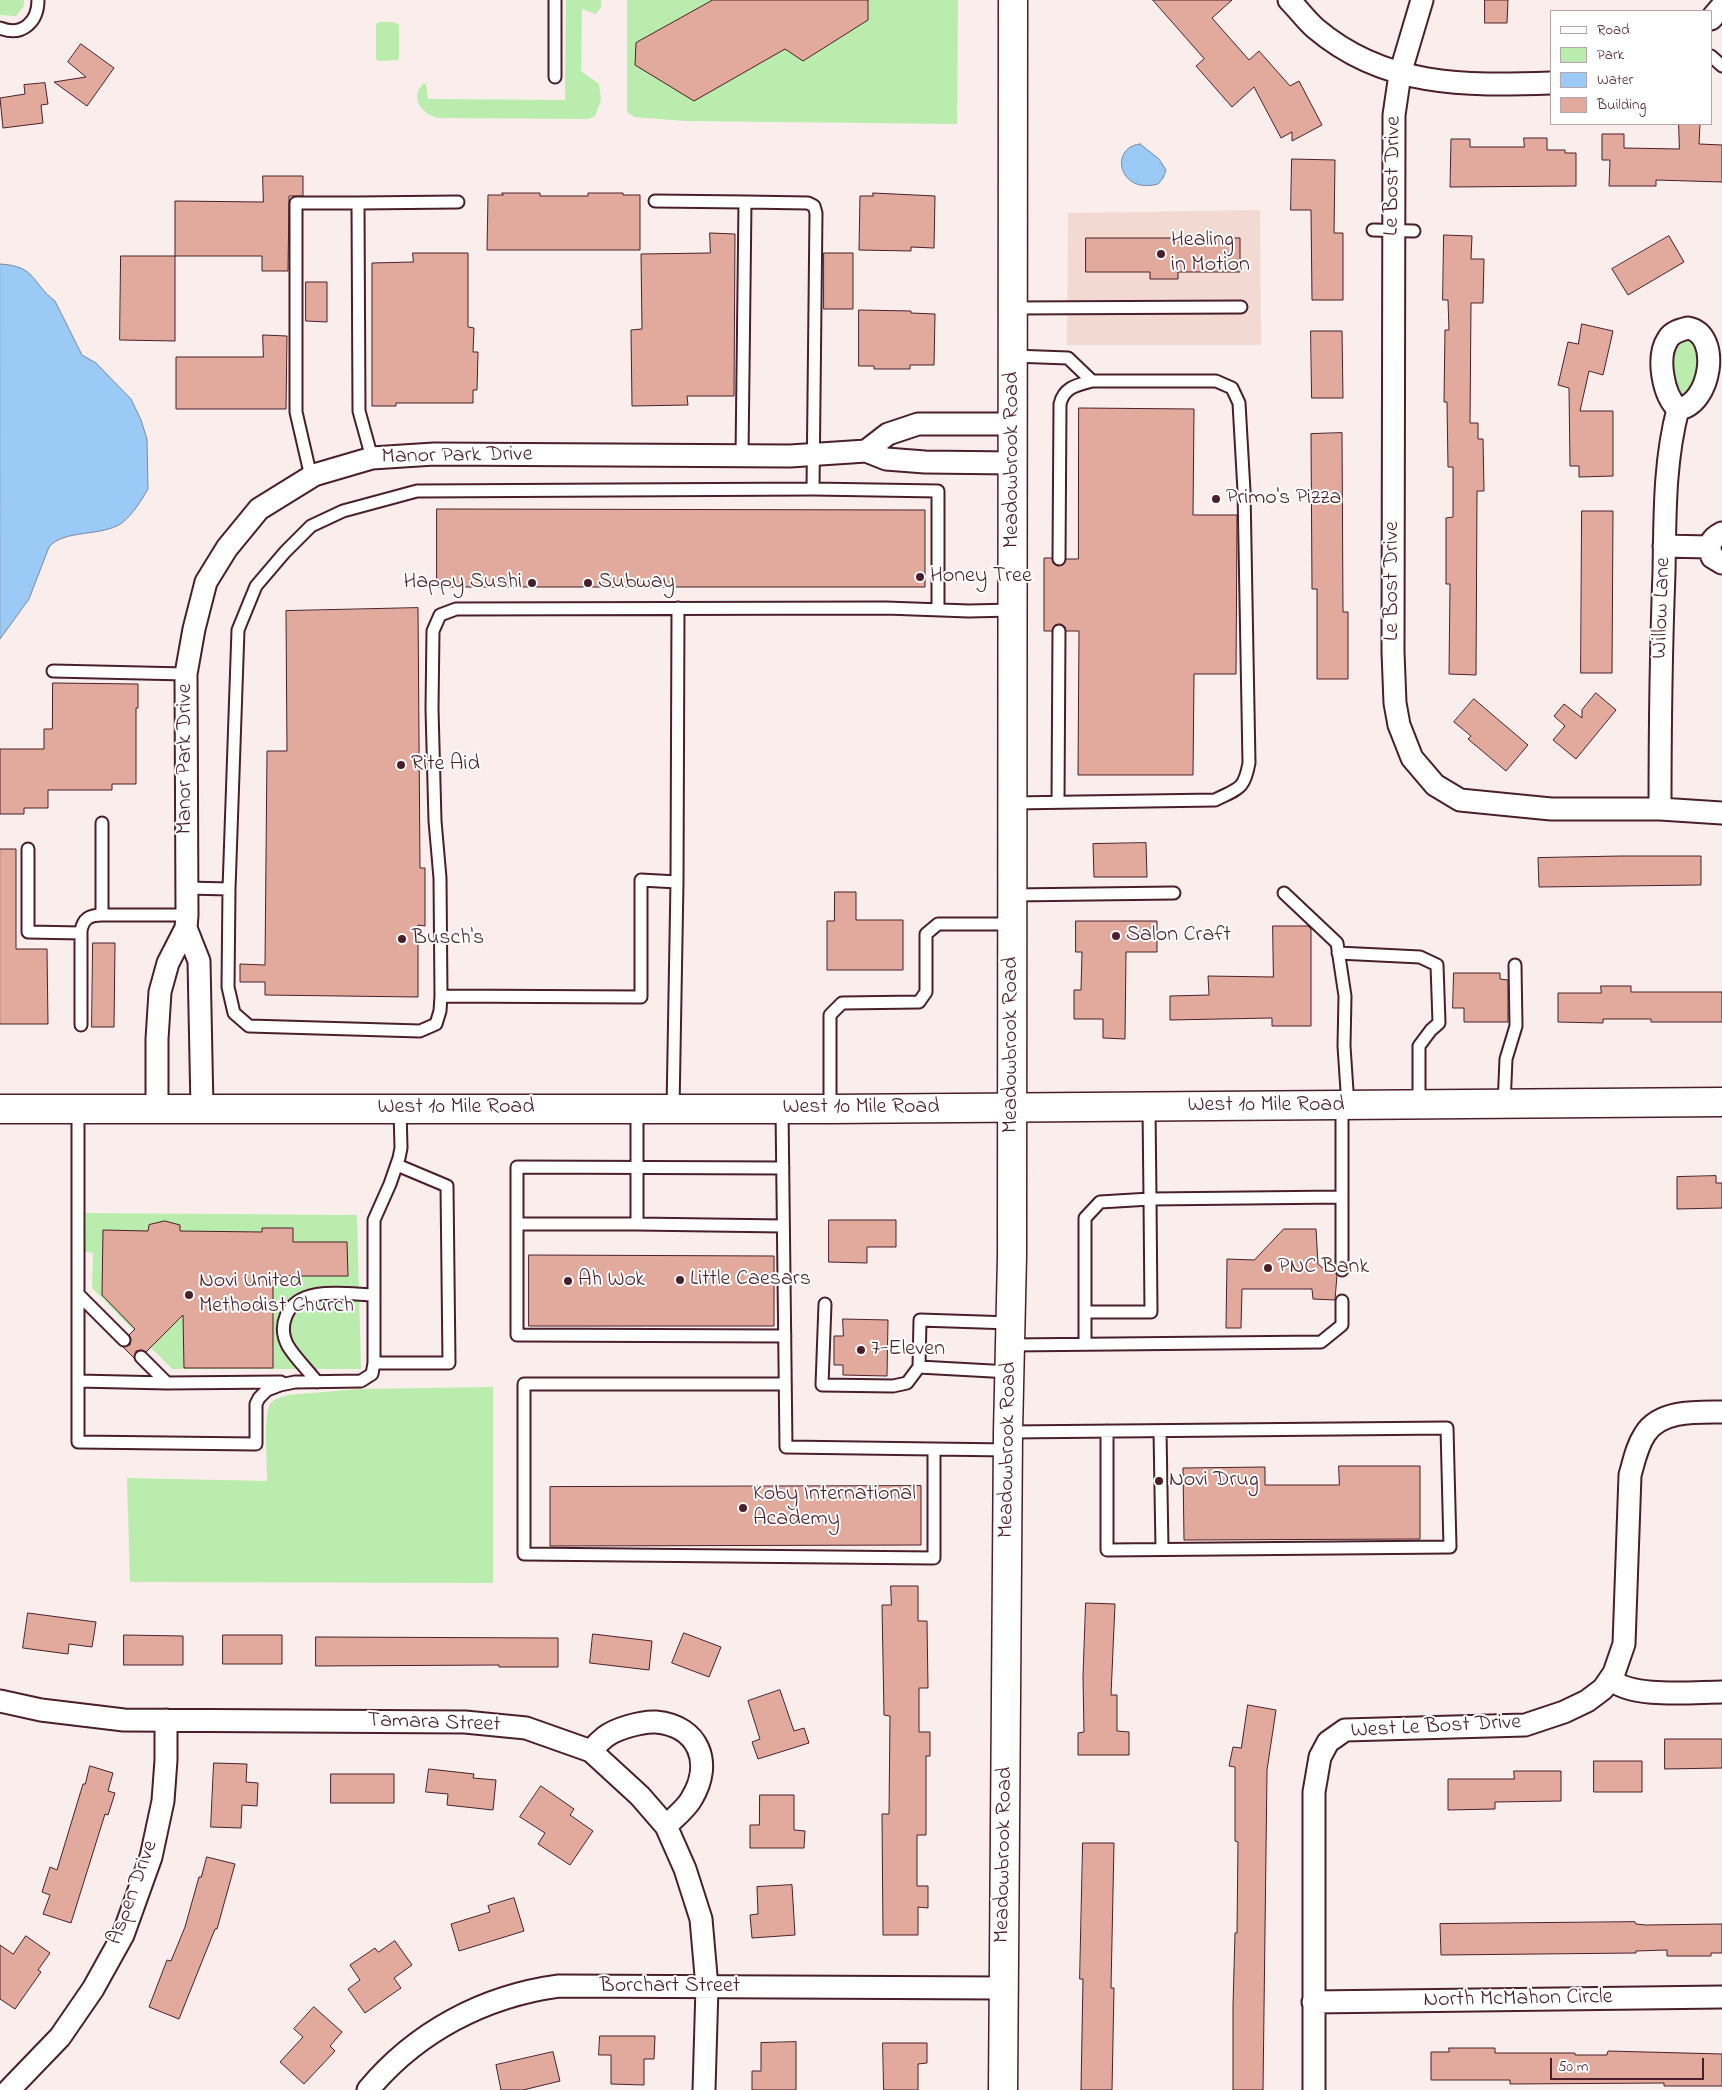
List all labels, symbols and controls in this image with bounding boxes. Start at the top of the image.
legend [1550,10,1712,125]
text: Road [1597,19,1630,41]
text: Park [1597,44,1624,66]
text: Water [1597,69,1633,91]
text: Building [1597,94,1646,116]
street label: Le Bost Drive [1380,116,1408,236]
place label: Healing in Motion [1171,228,1250,280]
marker: Healing in Motion [1155,248,1167,260]
street label: Meadowbrook Road [1000,372,1026,548]
street label: Manor Park Drive [381,442,533,472]
place label: Primo's Pizza [1226,486,1341,512]
marker: Primo's Pizza [1210,493,1222,505]
street label: Le Bost Drive [1380,521,1406,641]
street label: Willow Lane [1648,557,1678,659]
place label: Honey Tree [930,564,1032,590]
place label: Happy Sushi [403,570,522,596]
place label: Subway [598,570,675,596]
marker: Honey Tree [914,571,926,583]
marker: Happy Sushi [526,577,538,589]
marker: Subway [582,577,594,589]
street label: Manor Park Drive [173,683,199,835]
place label: Rite Aid [411,752,480,778]
marker: Rite Aid [395,759,407,771]
place label: Salon Craft [1126,923,1231,949]
place label: Busch's [412,926,484,952]
marker: Salon Craft [1110,930,1122,942]
marker: Busch's [396,933,408,945]
street label: Meadowbrook Road [999,957,1025,1133]
street label: West 10 Mile Road [1187,1093,1345,1119]
street label: West 10 Mile Road [377,1095,535,1121]
street label: West 10 Mile Road [782,1095,940,1121]
place label: PNC Bank [1278,1255,1369,1281]
marker: PNC Bank [1262,1262,1274,1274]
place label: Little Caesars [690,1267,811,1293]
place label: Ah Wok [578,1268,645,1294]
place label: Novi United Methodist Church [199,1269,354,1320]
marker: Little Caesars [674,1274,686,1286]
marker: Ah Wok [562,1275,574,1287]
marker: Novi United Methodist Church [183,1289,195,1301]
place label: 7-Eleven [871,1337,945,1363]
marker: 7-Eleven [855,1344,867,1356]
street label: Meadowbrook Road [994,1362,1024,1538]
place label: Novi Drug [1169,1468,1259,1494]
marker: Novi Drug [1153,1475,1165,1487]
place label: Koby International Academy [753,1482,916,1534]
marker: Koby International Academy [737,1502,749,1514]
street label: Tamara Street [367,1708,501,1740]
street label: West Le Bost Drive [1350,1710,1522,1746]
street label: Meadowbrook Road [990,1767,1020,1943]
street label: Aspen Drive [103,1837,165,1949]
street label: Borchart Street [600,1974,740,2000]
street label: North McMahon Circle [1423,1985,1613,2015]
scale bar [1552,2048,1706,2080]
text: 50 m [1558,2056,1588,2078]

